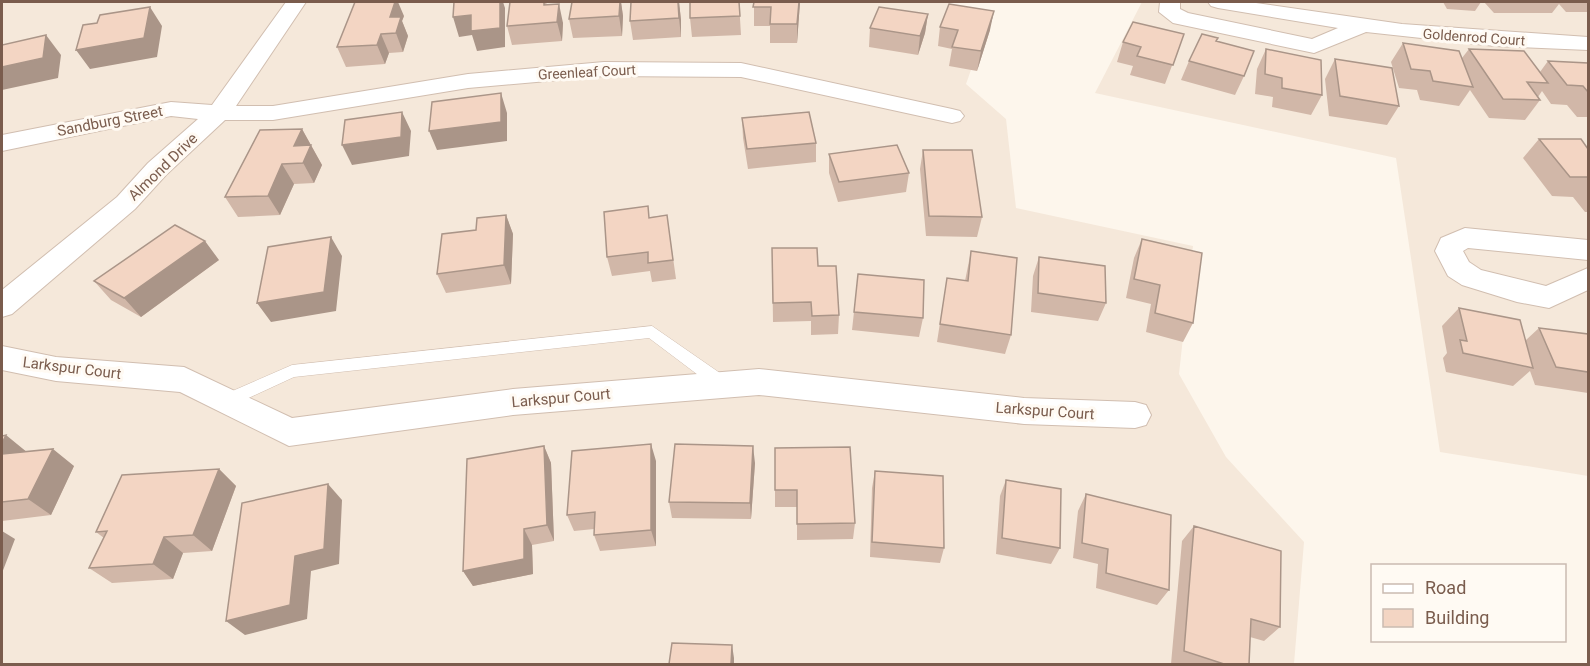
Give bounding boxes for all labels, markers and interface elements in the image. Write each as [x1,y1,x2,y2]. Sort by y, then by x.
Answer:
street label: Goldenrod Court [1422,25,1526,49]
street label: Greenleaf Court [538,61,637,83]
street label: Sandburg Street [56,102,164,140]
street label: Almond Drive [125,129,201,204]
street label: Larkspur Court [22,353,122,383]
street label: Larkspur Court [511,385,611,411]
street label: Larkspur Court [995,399,1095,423]
legend [1371,564,1566,642]
text: Road [1425,577,1466,598]
text: Building [1425,607,1489,628]

